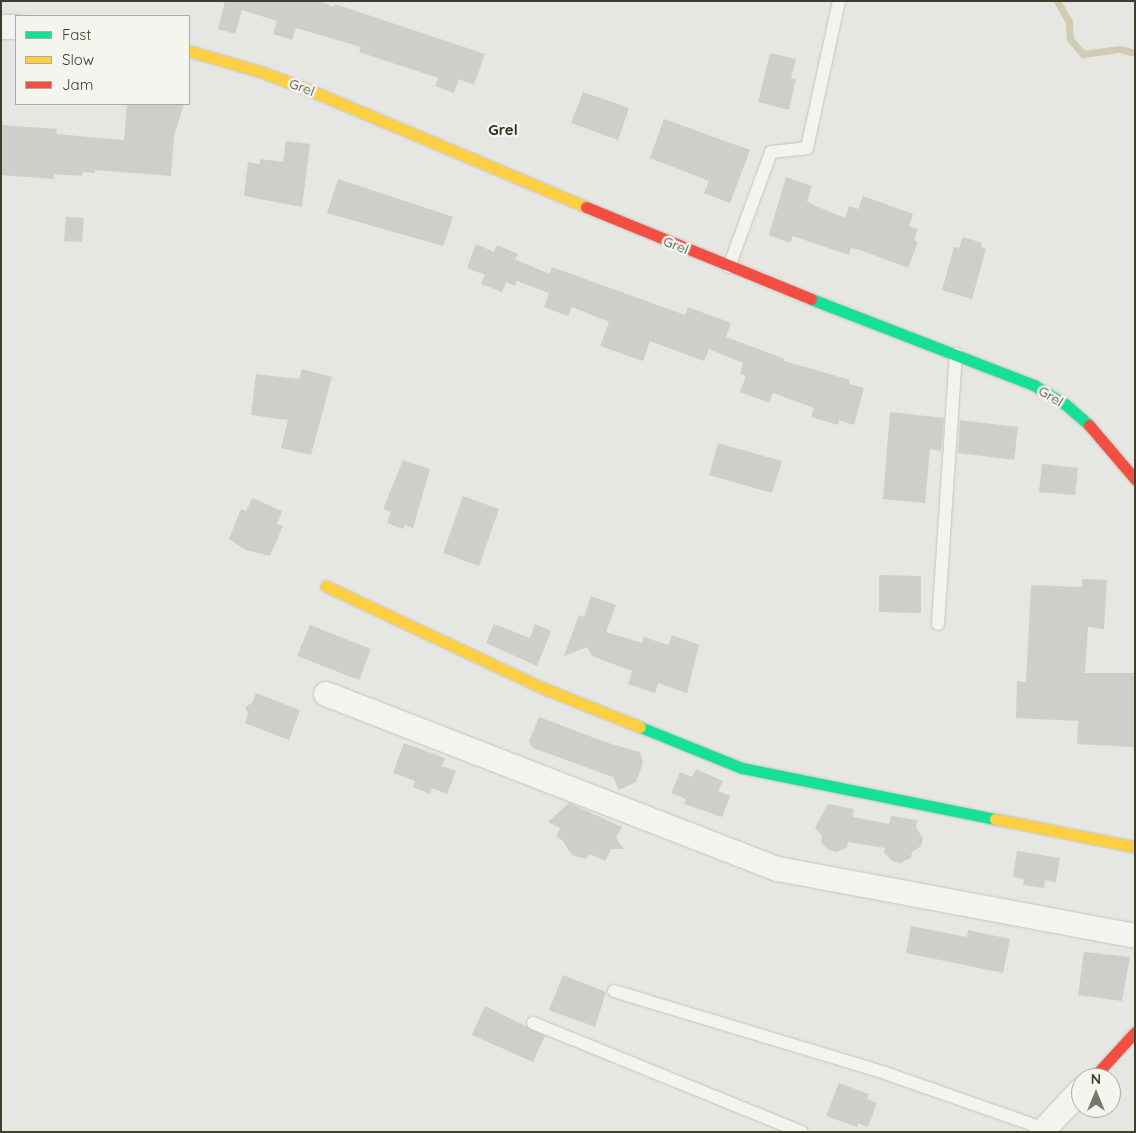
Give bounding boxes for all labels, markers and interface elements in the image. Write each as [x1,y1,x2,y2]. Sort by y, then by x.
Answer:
legend [15,15,190,105]
text: Fast [62,25,91,44]
text: Slow [62,50,94,69]
text: Jam [62,75,93,94]
street label: Grel [287,75,317,99]
district label: Grel [488,121,518,139]
street label: Grel [661,232,691,258]
street label: Grel [1036,382,1066,410]
north arrow [1071,1068,1121,1118]
text: N [1091,1070,1101,1088]

